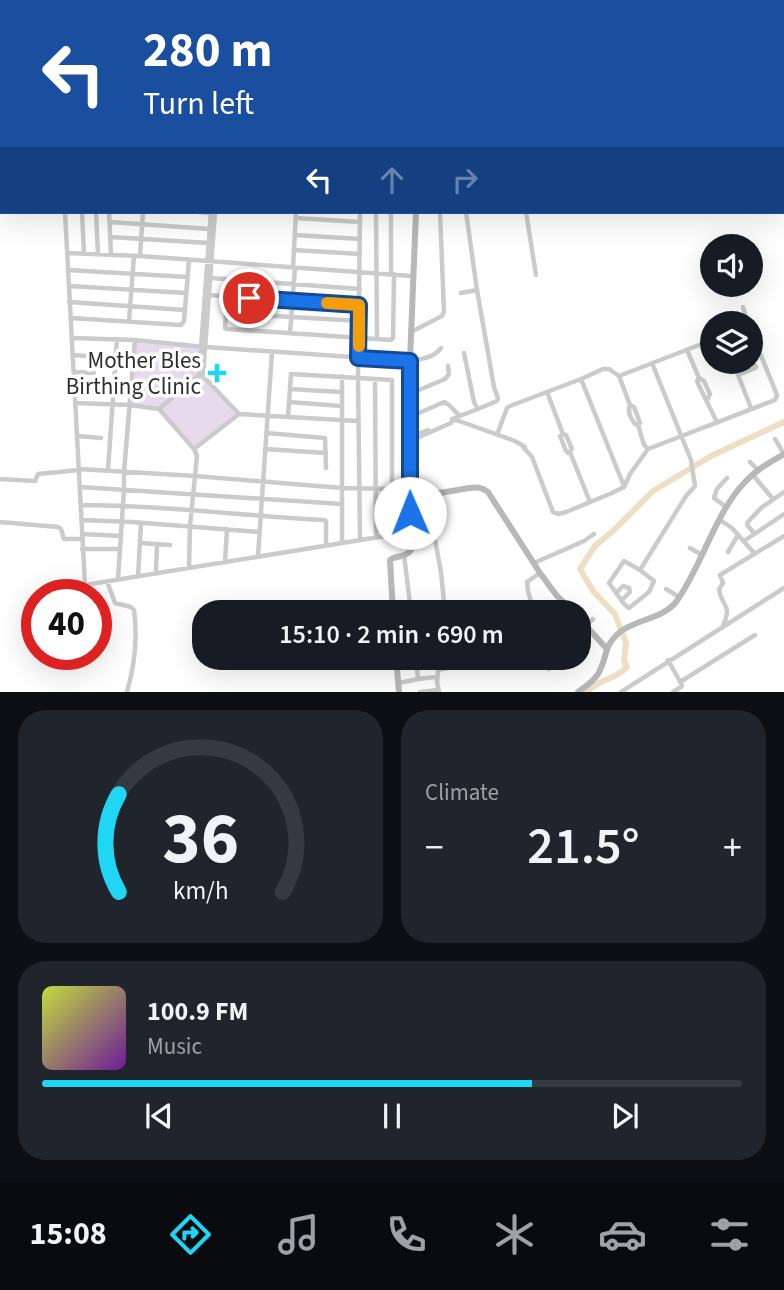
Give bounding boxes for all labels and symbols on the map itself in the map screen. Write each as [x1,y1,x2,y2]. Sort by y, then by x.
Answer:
pin [219,268,279,328]
place label: Mother Bles Birthing Clinic [66,344,201,403]
marker: Mother Bles Birthing Clinic [207,363,227,383]
position arrow [373,476,447,550]
speed limit sign: 40 [21,579,112,670]

